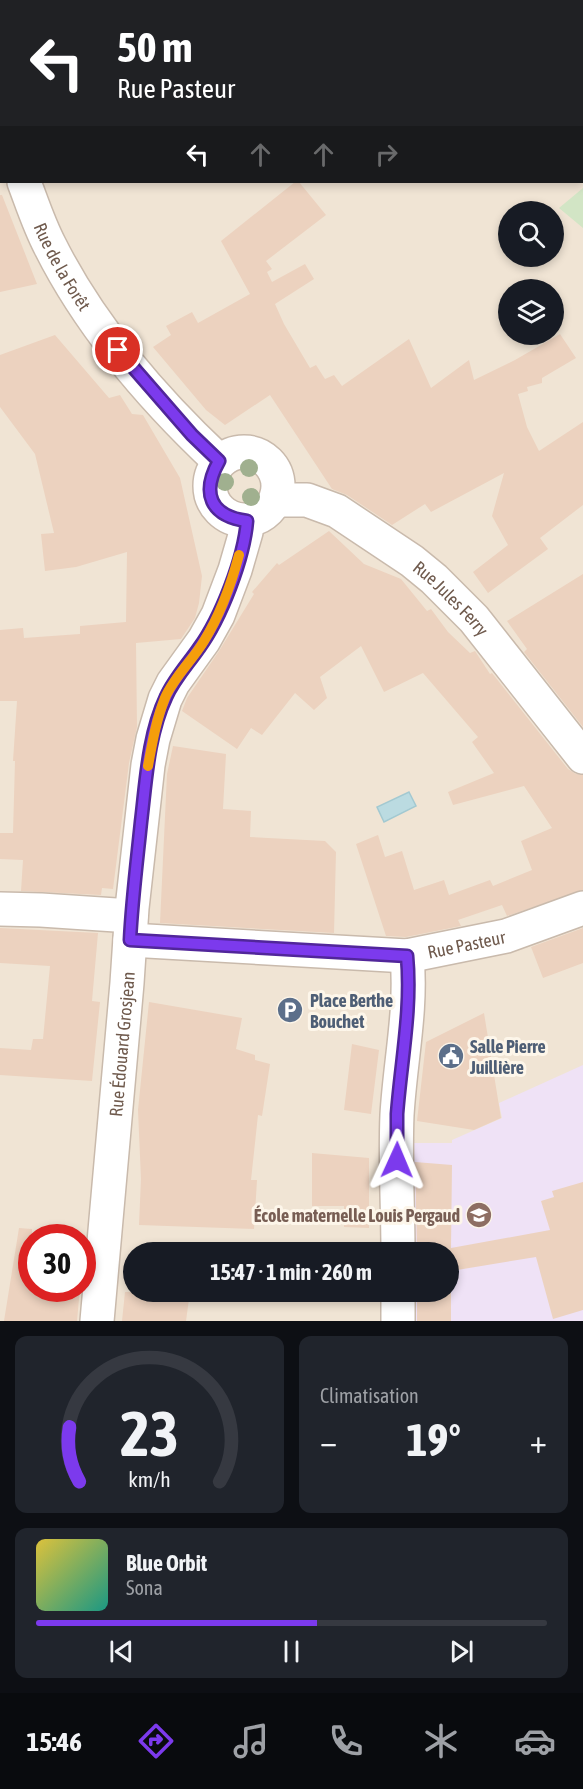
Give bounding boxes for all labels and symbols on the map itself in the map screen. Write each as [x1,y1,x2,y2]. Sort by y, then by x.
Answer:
street label: Rue de la Forêt [30,219,95,314]
pin [92,324,143,375]
street label: Rue Jules Ferry [409,556,493,639]
street label: Rue Pasteur [426,926,508,962]
street label: Rue Édouard Grosjean [105,971,138,1118]
place label: Place Berthe Bouchet [310,990,393,1032]
parking icon: Place Berthe Bouchet [275,995,305,1025]
place label: Salle Pierre Juillière [469,1036,546,1078]
public building icon: Salle Pierre Juillière [436,1041,466,1071]
position arrow [365,1128,429,1192]
school or university icon: École maternelle Louis Pergaud [464,1200,494,1230]
place label: École maternelle Louis Pergaud [254,1205,460,1226]
speed limit sign: 30 [18,1224,96,1302]

